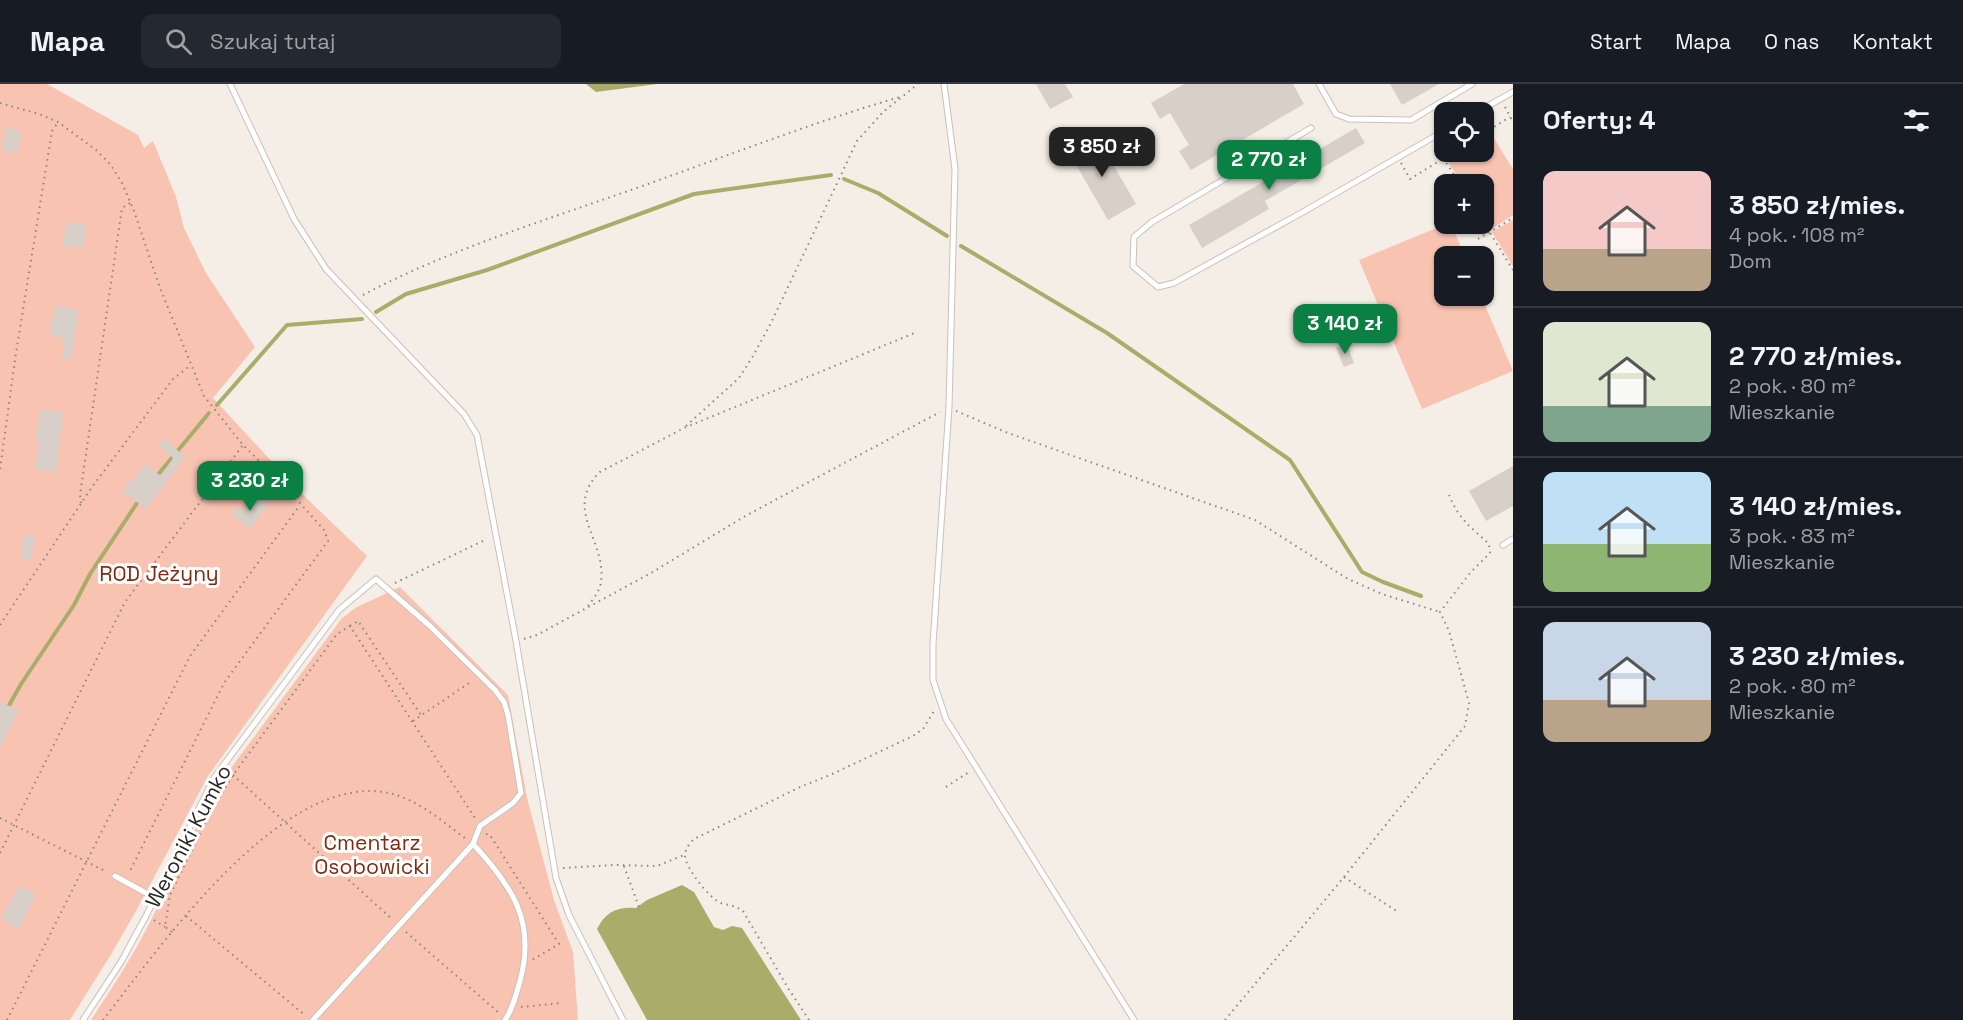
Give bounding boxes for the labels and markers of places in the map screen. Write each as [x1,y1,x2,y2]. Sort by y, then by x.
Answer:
pin: 3 850 zł [1040,127,1164,178]
pin: 2 770 zł [1207,140,1331,191]
pin: 3 140 zł [1283,304,1407,355]
pin: 3 230 zł [188,461,312,512]

